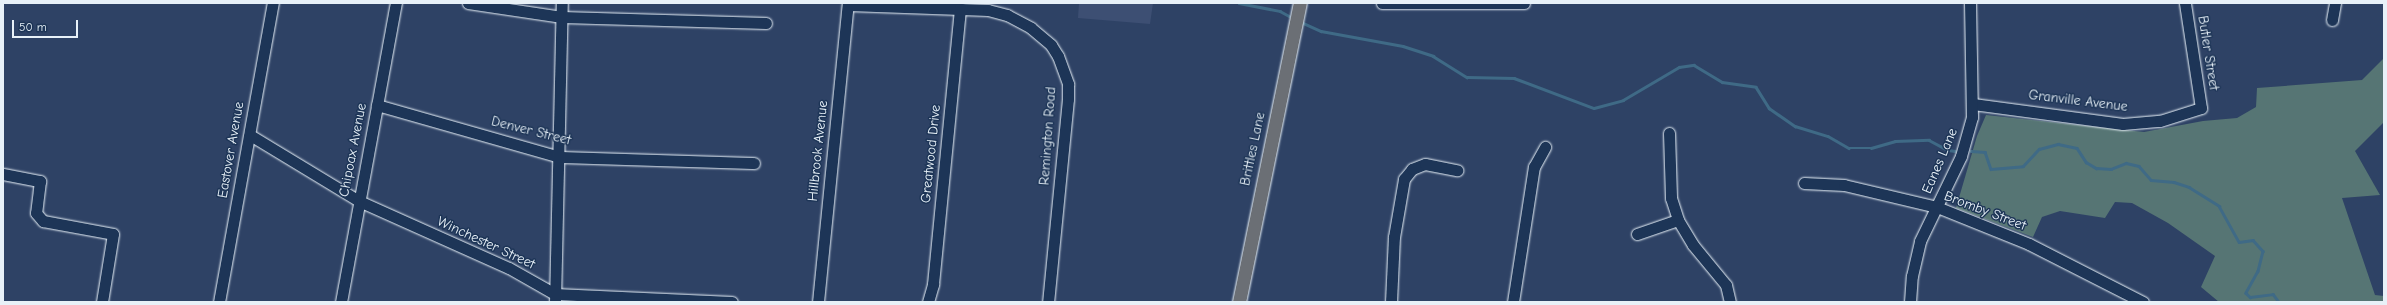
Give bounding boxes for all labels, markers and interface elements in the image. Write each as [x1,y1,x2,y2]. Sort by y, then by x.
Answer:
scale bar [14,12,80,38]
street label: Butler Street [2194,15,2222,91]
text: 50 m [19,20,47,34]
street label: Remington Road [1036,86,1060,186]
street label: Granville Avenue [2027,87,2129,115]
street label: Eastover Avenue [214,100,248,200]
street label: Hillbrook Avenue [804,100,832,202]
street label: Chipoax Avenue [336,102,370,198]
street label: Greatwood Drive [917,104,945,204]
street label: Brittles Lane [1237,111,1269,187]
street label: Denver Street [489,113,573,149]
street label: Eanes Lane [1919,126,1961,196]
street label: Bromby Street [1942,188,2028,234]
street label: Winchester Street [434,213,538,273]

